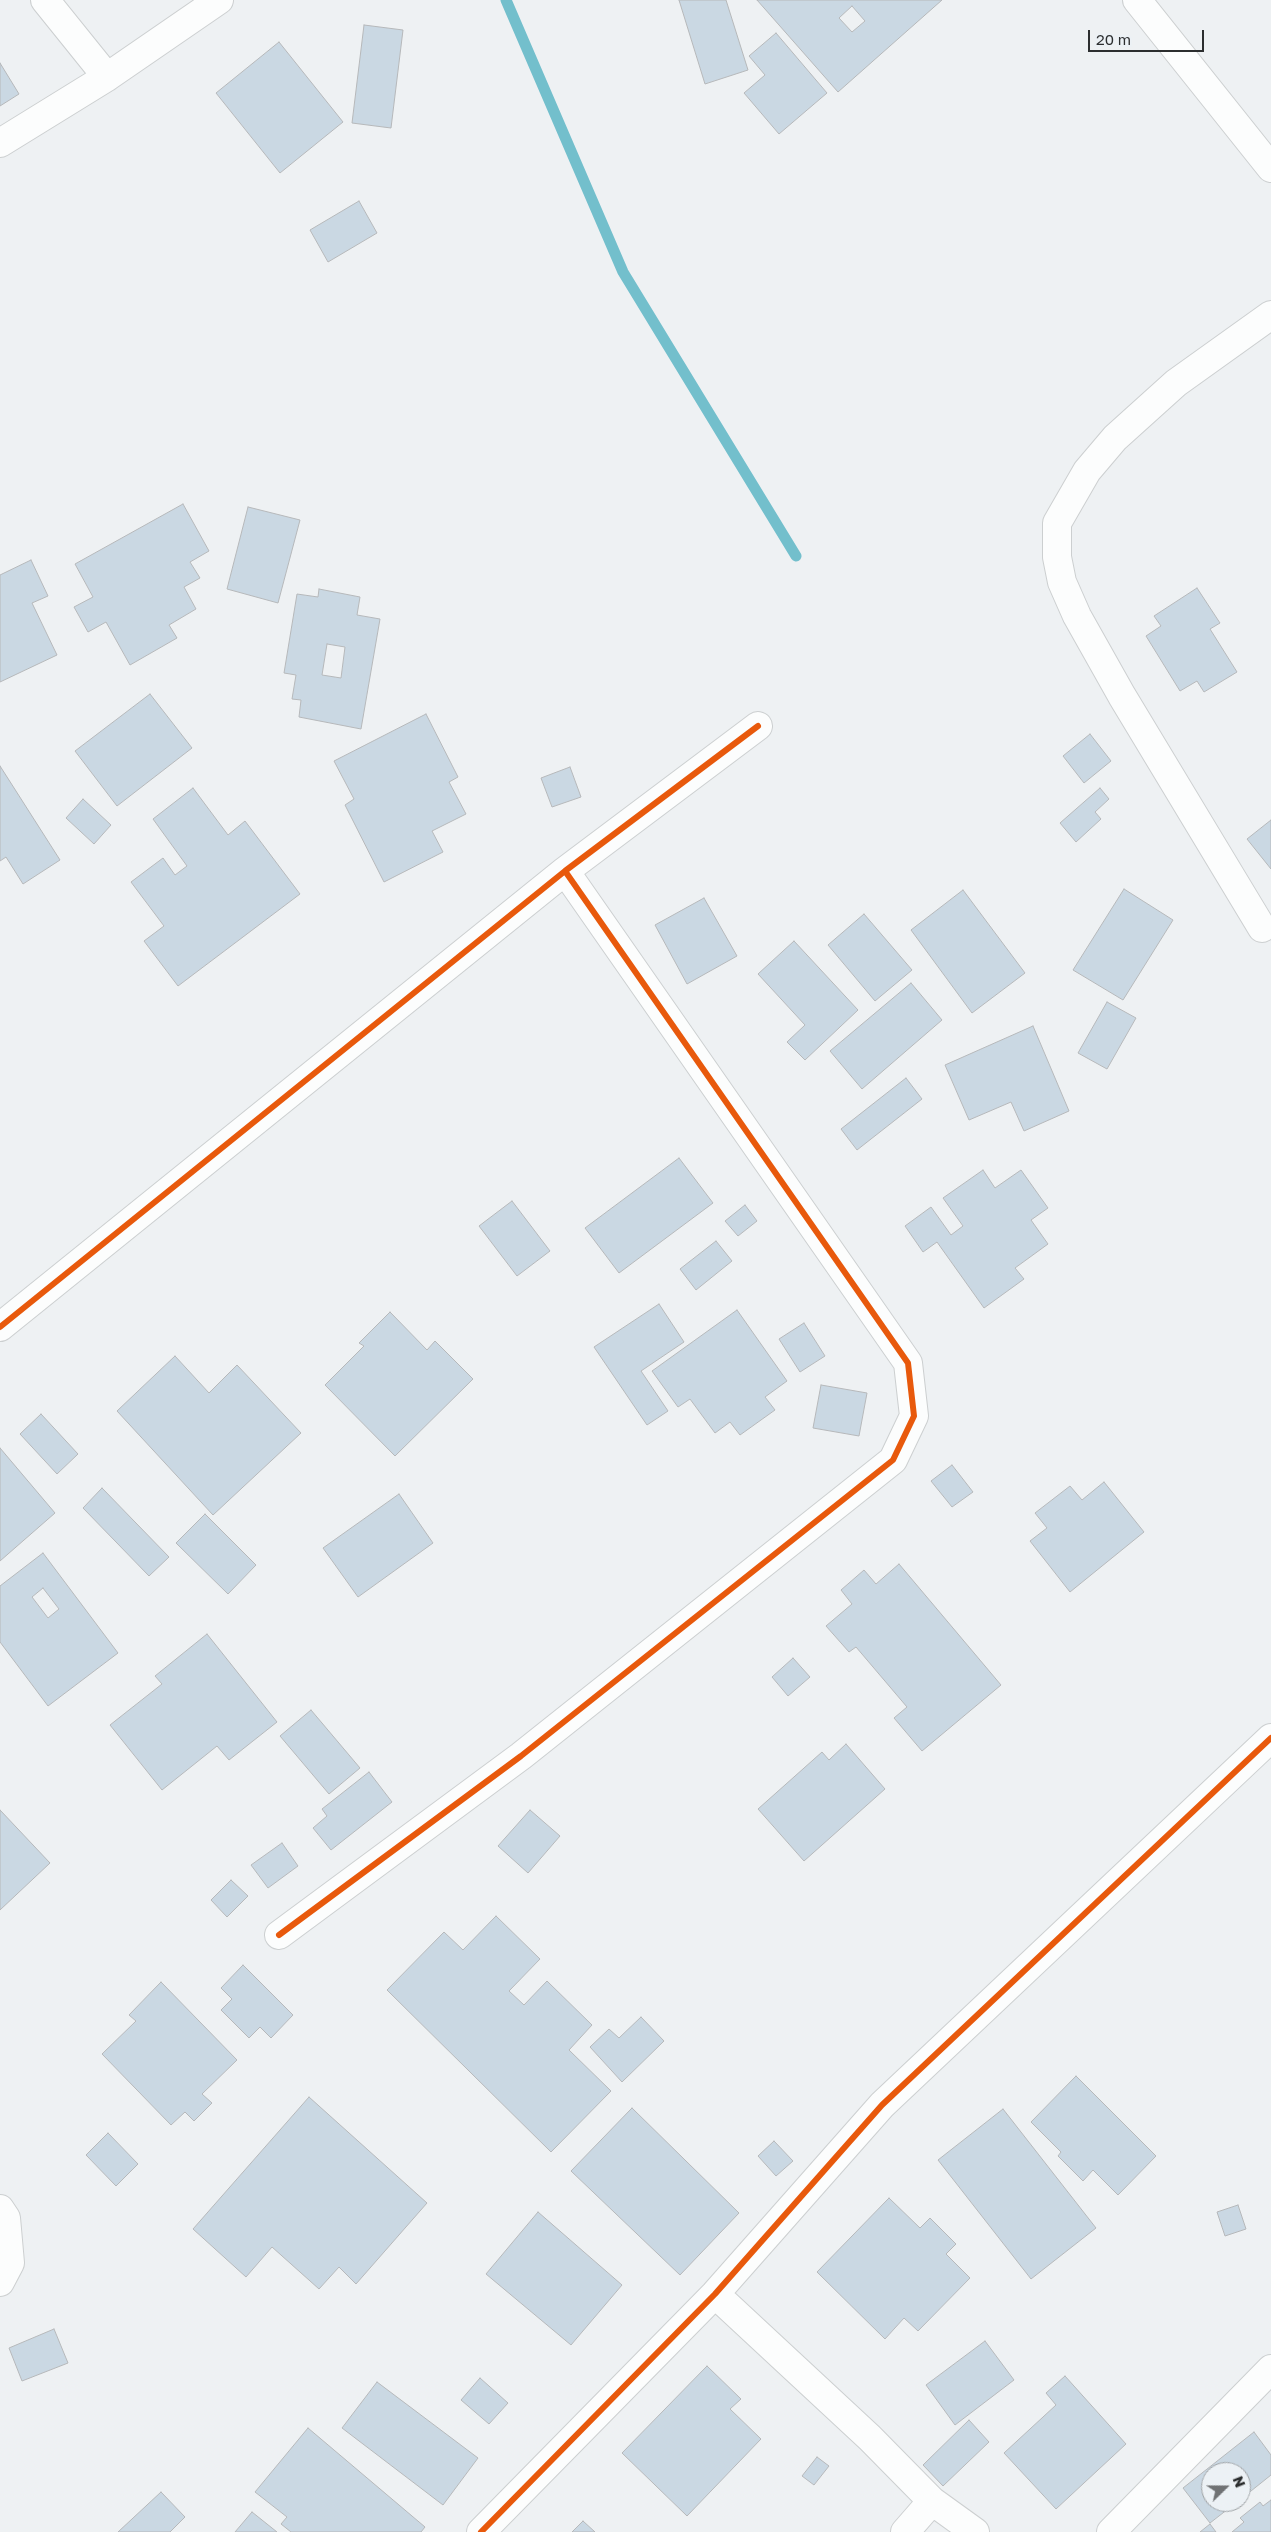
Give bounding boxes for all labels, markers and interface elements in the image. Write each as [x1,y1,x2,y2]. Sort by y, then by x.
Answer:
scale bar [1091,20,1207,52]
text: 20 m [1096,30,1131,48]
north arrow [1201,2462,1251,2512]
text: N [1230,2473,1249,2490]

